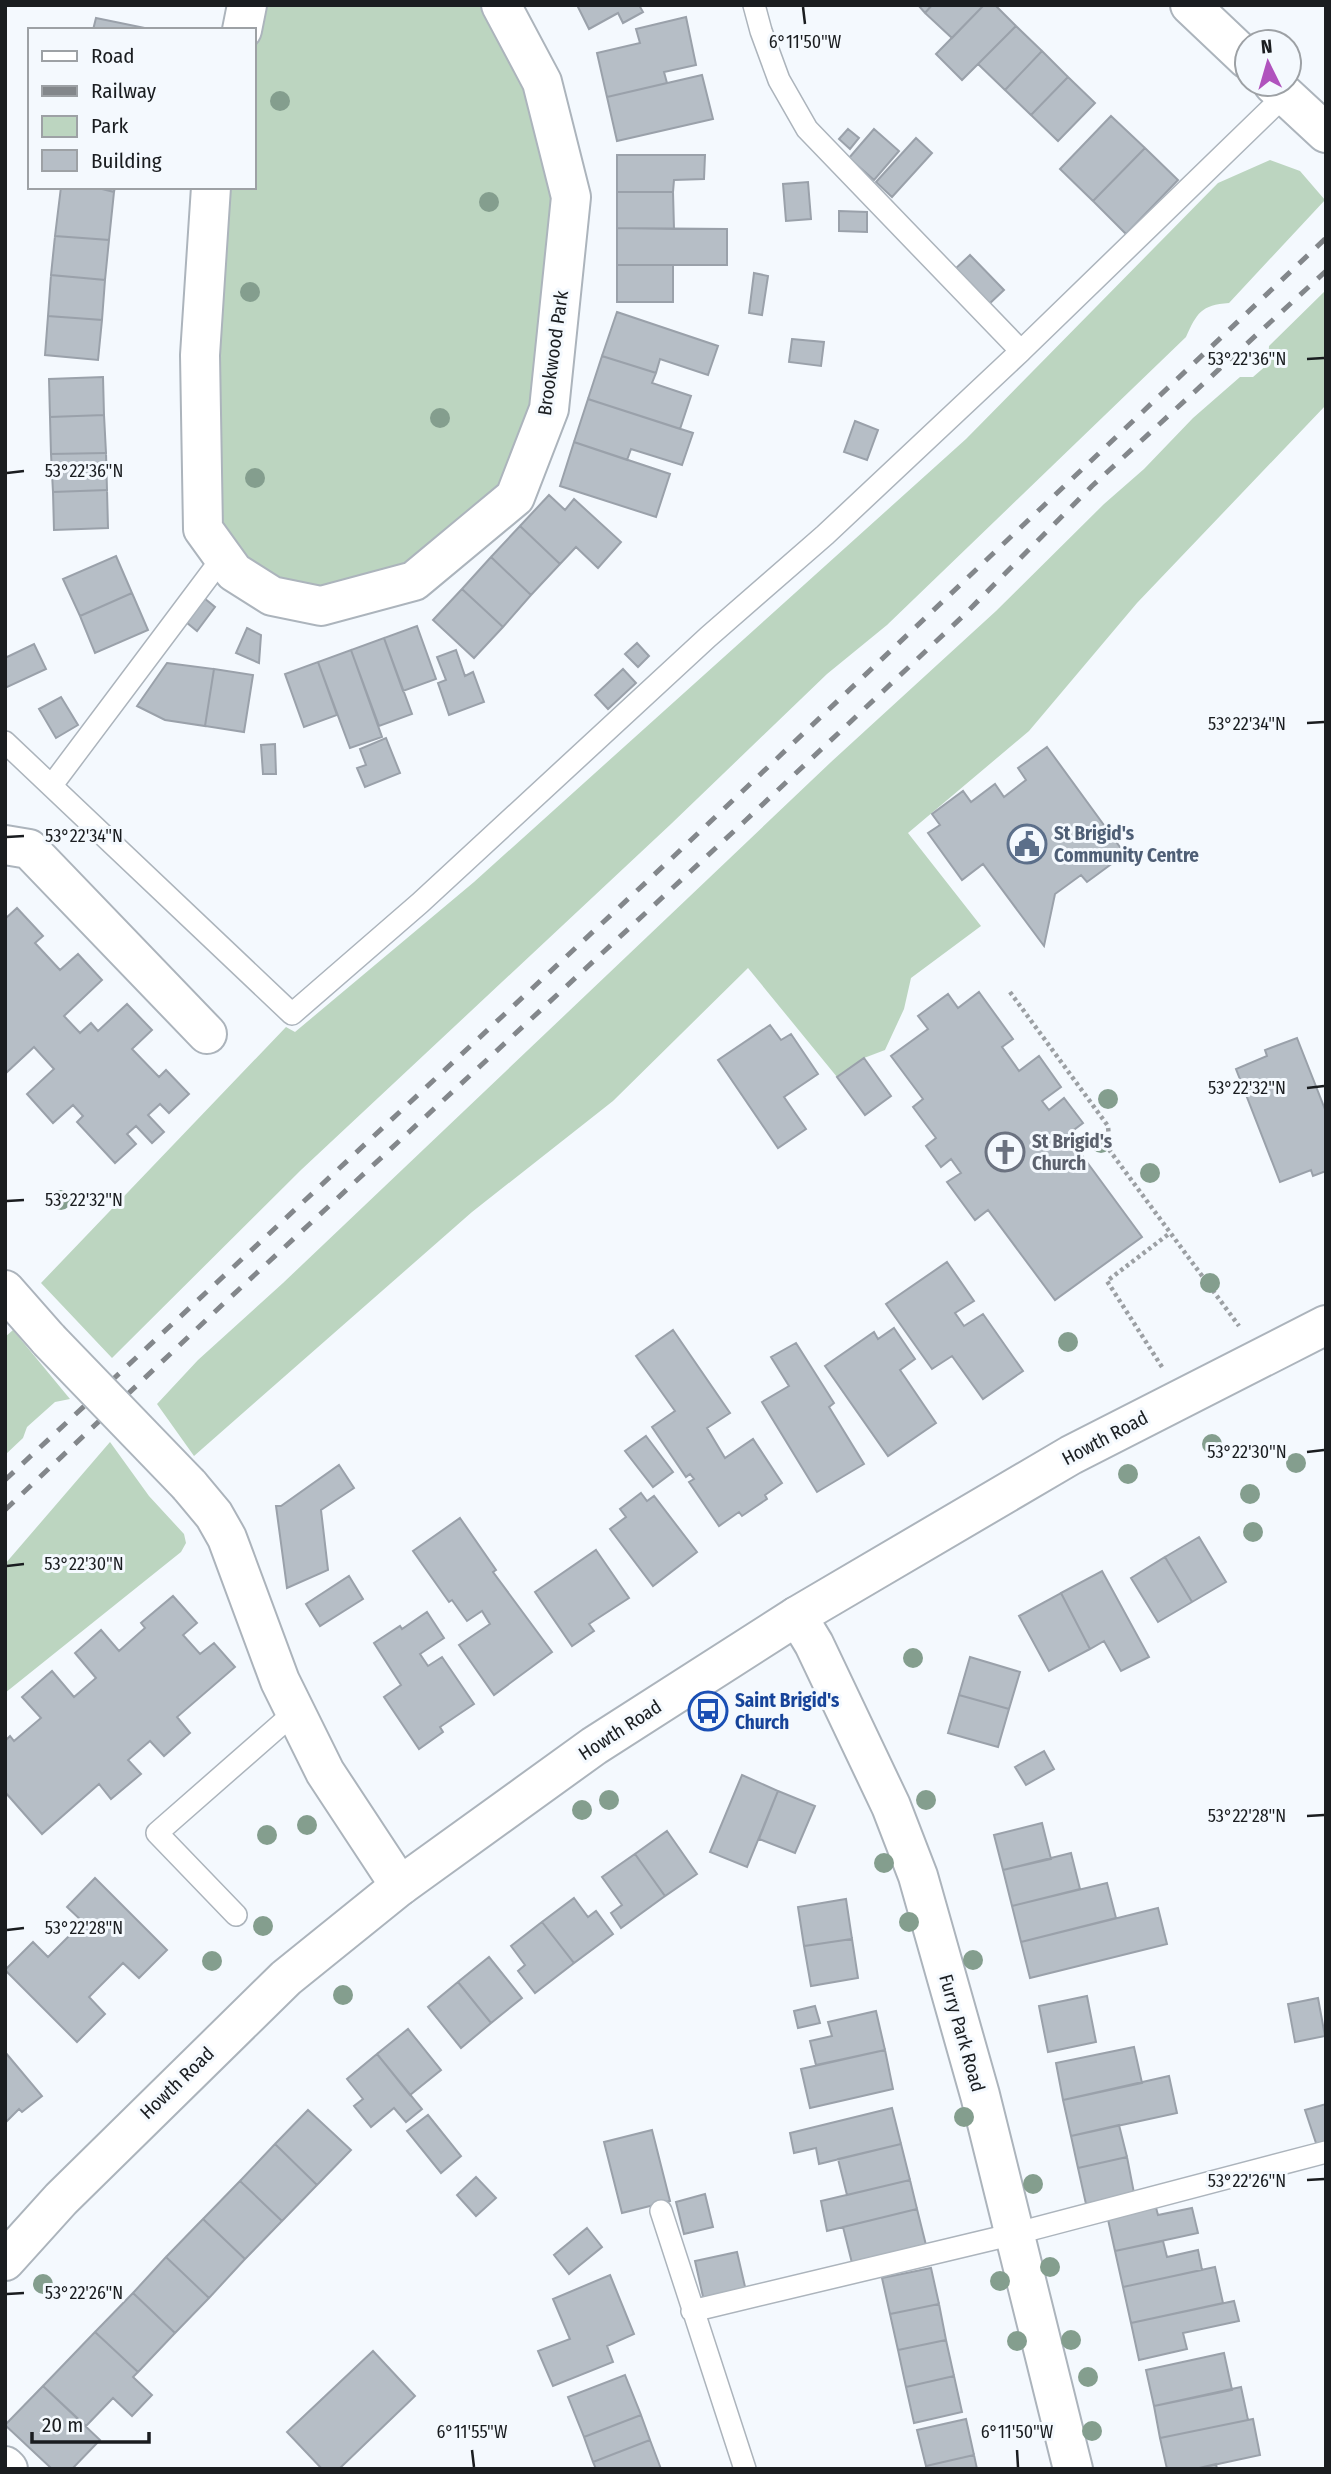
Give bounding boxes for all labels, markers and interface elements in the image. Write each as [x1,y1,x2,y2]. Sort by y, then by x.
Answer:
legend [28,28,256,189]
north arrow [1233,28,1303,98]
text: 6°11'50"W [769,31,842,53]
text: N [1260,35,1273,59]
text: Road [91,43,135,69]
text: Railway [91,78,157,104]
text: Park [91,113,129,139]
text: Building [91,148,162,174]
street label: Brookwood Park [533,289,573,417]
text: 53°22'36"N [1208,348,1286,370]
text: 53°22'36"N [45,460,123,482]
text: 53°22'34"N [1208,713,1286,735]
place label: St Brigid's Community Centre [1054,822,1199,867]
public building icon: St Brigid's Community Centre [1006,823,1048,865]
text: 53°22'34"N [45,825,123,847]
text: 53°22'32"N [1208,1077,1286,1099]
place label: St Brigid's Church [1032,1130,1113,1175]
church icon: St Brigid's Church [984,1131,1026,1173]
text: 53°22'32"N [45,1189,123,1211]
street label: Howth Road [1058,1406,1152,1470]
text: 53°22'30"N [1207,1441,1287,1463]
text: 53°22'30"N [44,1553,124,1575]
place label: Saint Brigid's Church [735,1689,840,1734]
bus stop icon: Saint Brigid's Church [687,1690,729,1732]
street label: Howth Road [574,1695,666,1765]
text: 53°22'28"N [1208,1805,1286,1827]
text: 53°22'28"N [45,1917,123,1939]
street label: Furry Park Road [934,1972,990,2094]
street label: Howth Road [135,2042,219,2124]
text: 53°22'26"N [1208,2170,1286,2192]
text: 53°22'26"N [45,2282,123,2304]
scale bar [32,2400,149,2444]
text: 20 m [42,2412,83,2438]
text: 6°11'55"W [437,2421,508,2443]
text: 6°11'50"W [981,2421,1054,2443]

